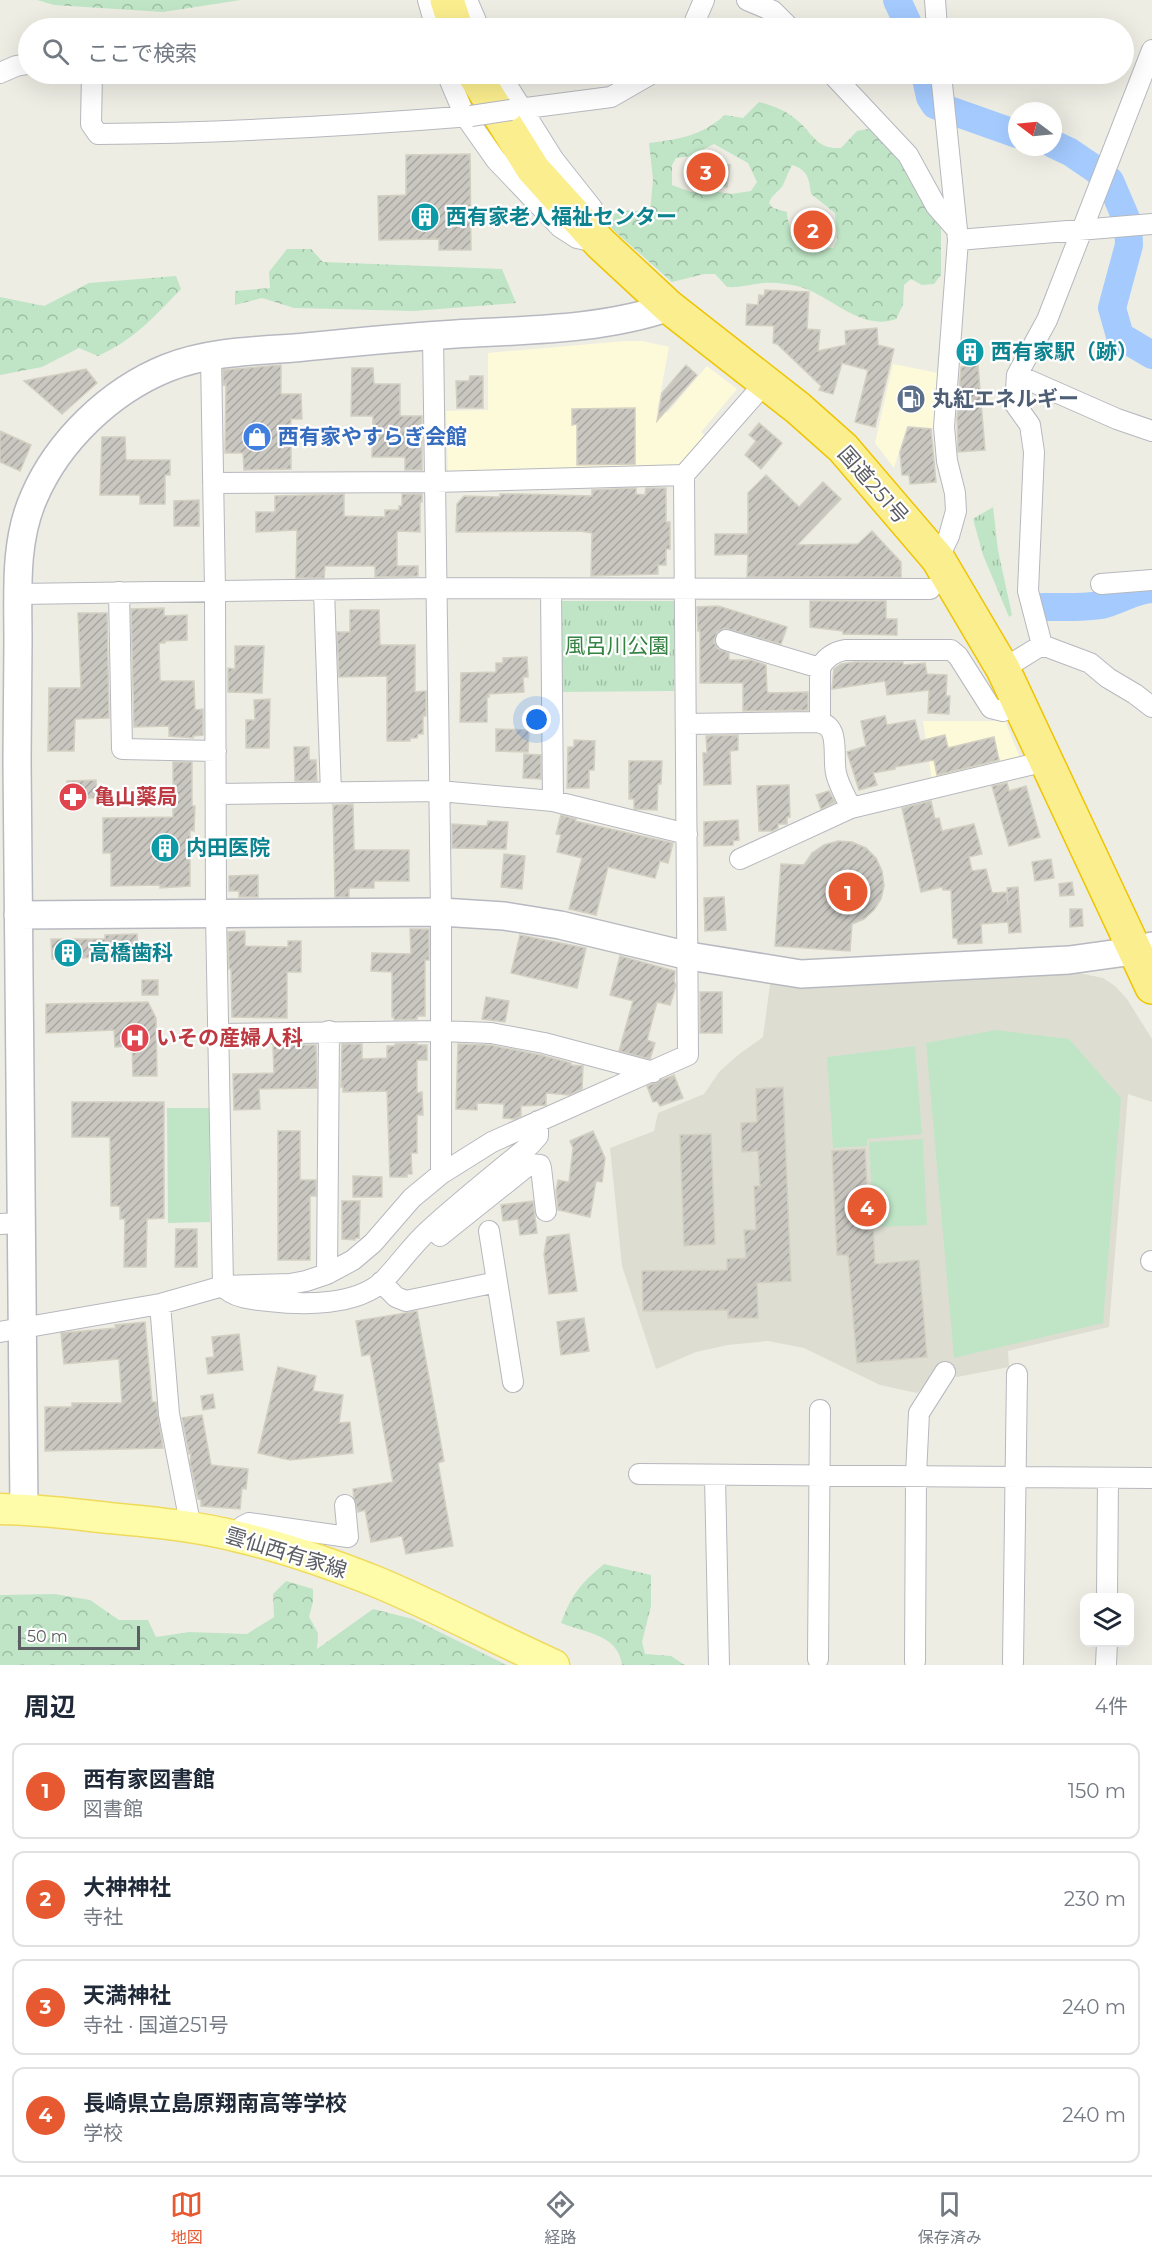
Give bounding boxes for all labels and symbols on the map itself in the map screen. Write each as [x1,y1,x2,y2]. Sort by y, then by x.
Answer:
north arrow [1008,102,1062,156]
pin: 3 [686,150,726,195]
building icon: 西有家老人福祉センター [409,201,441,233]
place label: 西有家老人福祉センター [446,204,677,229]
pin: 2 [794,208,832,252]
building icon: 西有家駅（跡） [954,336,986,368]
place label: 西有家駅（跡） [991,339,1138,364]
fuel station icon: 丸紅エネルギー [895,383,927,415]
place label: 丸紅エネルギー [932,386,1079,411]
shop icon: 西有家やすらぎ会館 [241,421,273,453]
place label: 西有家やすらぎ会館 [278,424,467,449]
street label: 国道251号 [833,441,914,528]
park label: 風呂川公園 [565,633,670,658]
your location [522,705,551,734]
pharmacy icon: 亀山薬局 [57,781,89,813]
place label: 亀山薬局 [94,784,178,809]
building icon: 内田医院 [149,832,181,864]
place label: 内田医院 [186,835,270,860]
pin: 1 [828,870,868,914]
building icon: 高橋歯科 [52,937,84,969]
place label: 高橋歯科 [89,940,173,965]
hospital icon: いその産婦人科 [119,1022,151,1054]
place label: いその産婦人科 [156,1025,303,1050]
pin: 4 [848,1184,886,1230]
street label: 雲仙西有家線 [222,1522,350,1583]
scale bar [18,1623,140,1650]

